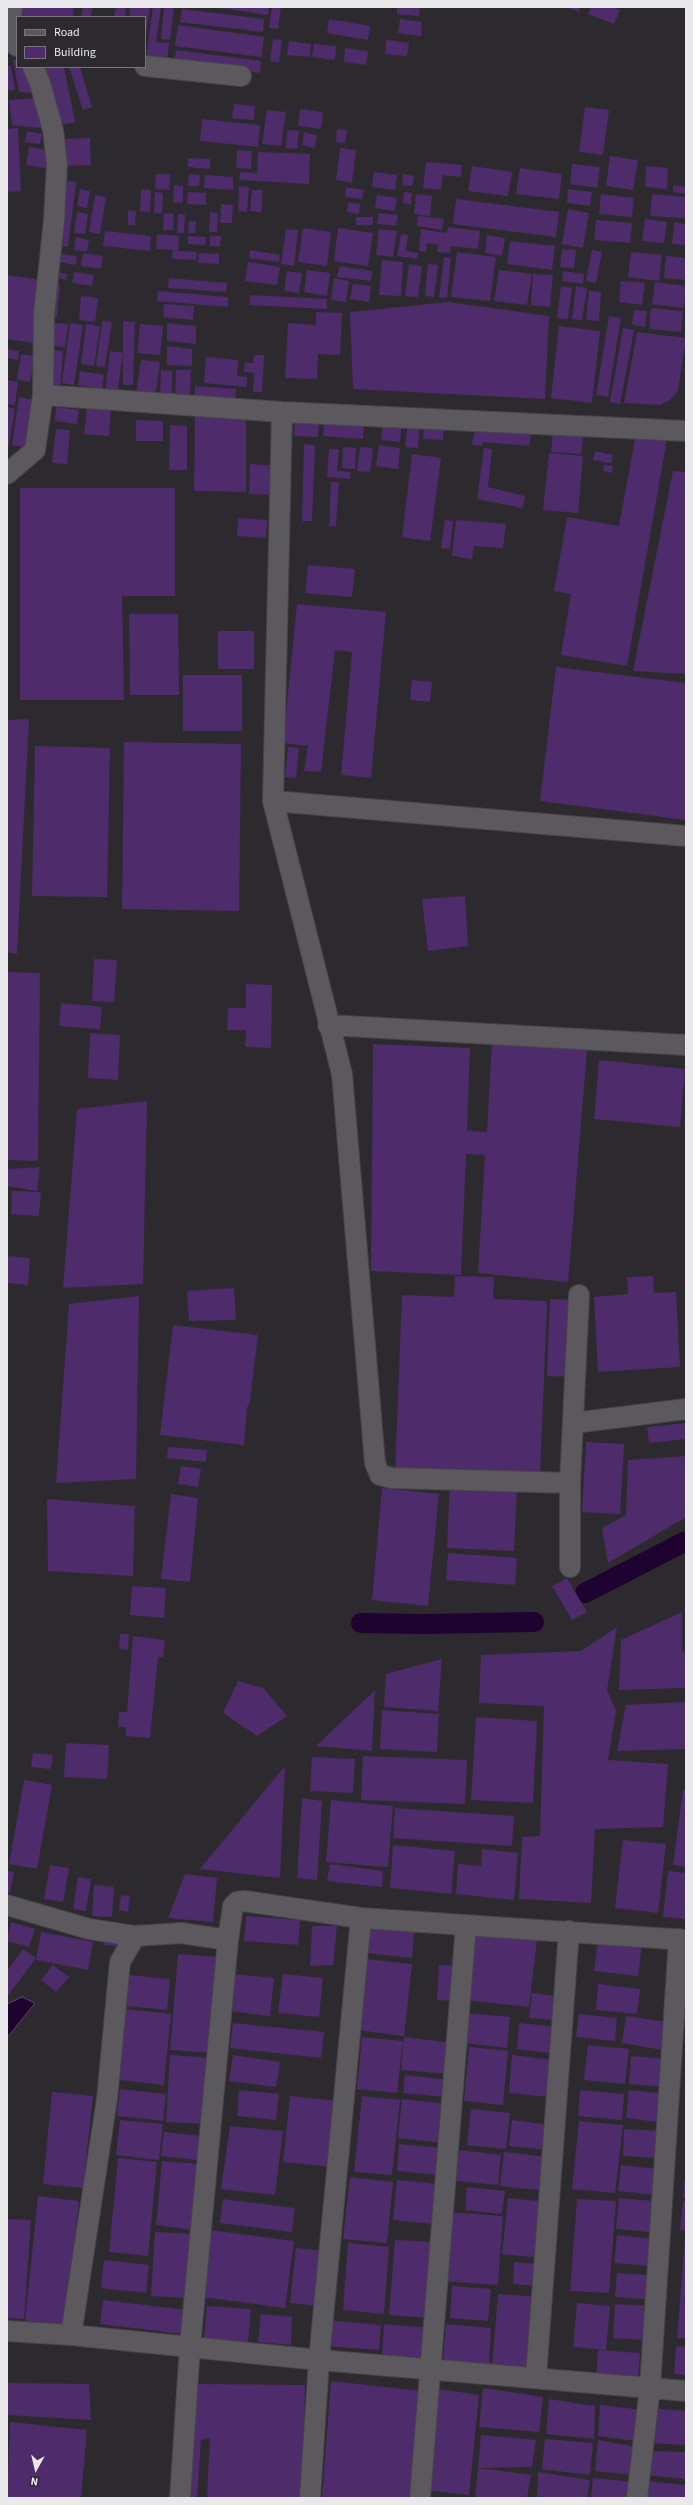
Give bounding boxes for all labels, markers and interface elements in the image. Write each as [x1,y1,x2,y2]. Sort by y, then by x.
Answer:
legend [16,16,146,68]
text: Road [54,24,80,41]
text: Building [54,44,96,61]
north arrow [16,2449,56,2489]
text: N [30,2473,39,2489]

